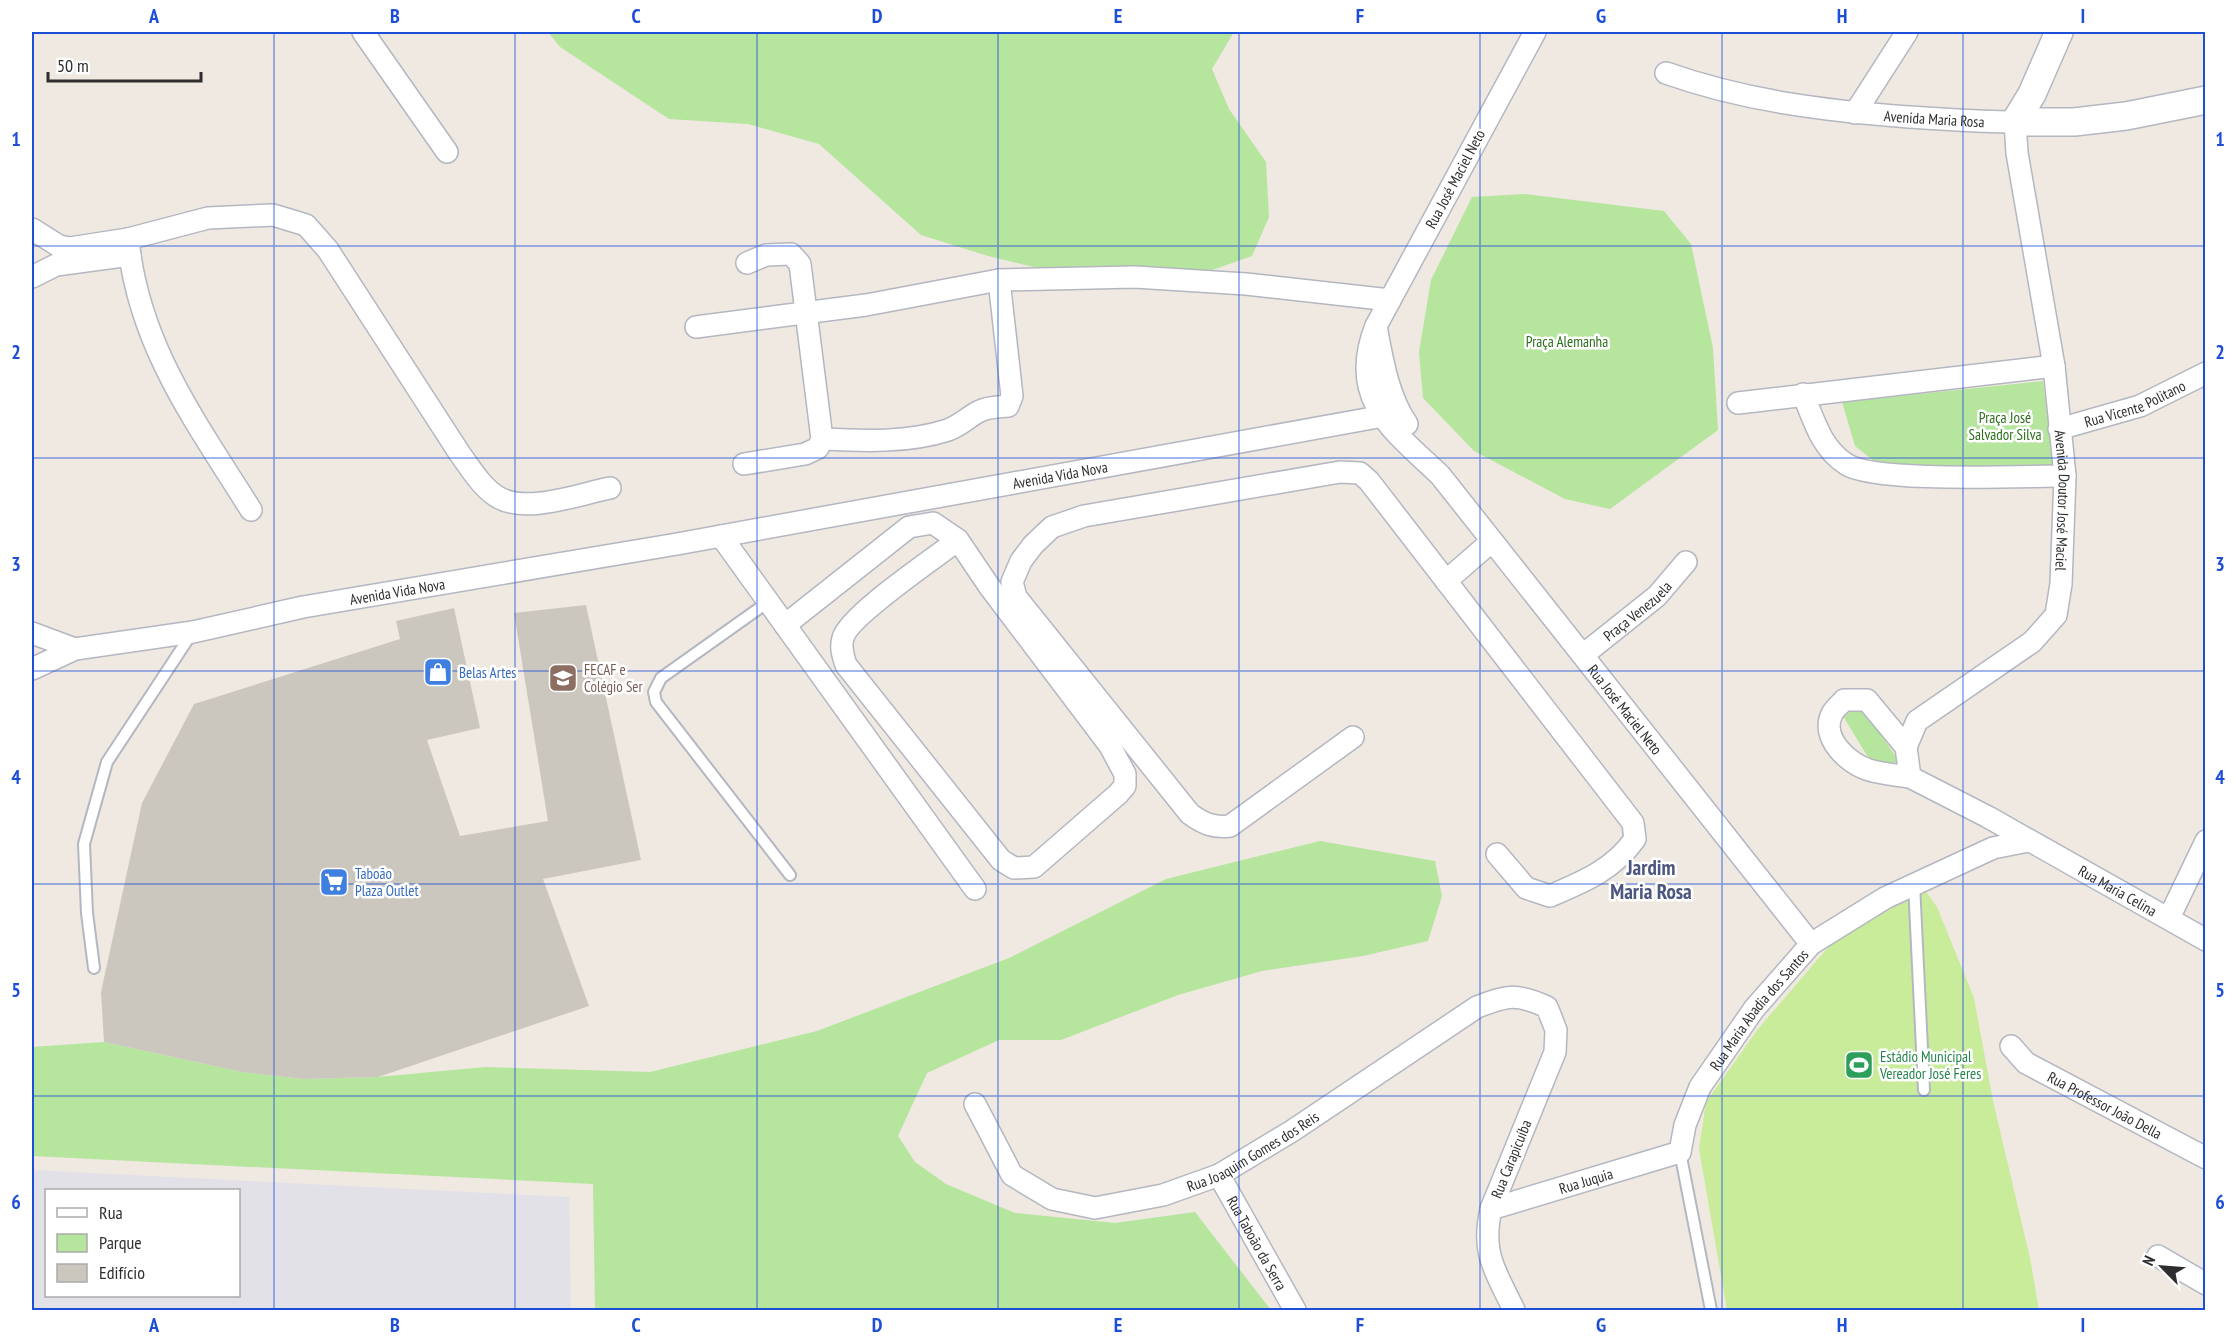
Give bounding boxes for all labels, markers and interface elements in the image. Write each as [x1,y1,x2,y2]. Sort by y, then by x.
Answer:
text: A [148,3,160,29]
text: B [390,3,400,29]
text: C [631,3,641,29]
text: D [872,3,883,29]
text: E [1114,3,1122,29]
text: F [1356,3,1364,29]
text: G [1596,3,1606,29]
text: H [1837,3,1847,29]
text: I [2081,3,2085,29]
scale bar [48,45,201,83]
text: 50 m [57,54,89,77]
street label: Avenida Maria Rosa [1883,106,1985,131]
text: 1 [11,126,21,152]
street label: Rua José Maciel Neto [1421,126,1489,232]
text: 1 [2215,126,2225,152]
park label: Praça Alemanha [1526,332,1608,351]
text: 2 [11,339,21,365]
text: 2 [2215,339,2225,365]
street label: Rua Vicente Politano [2082,375,2188,431]
park label: Praça José Salvador Silva [1969,408,2042,444]
street label: Avenida Doutor José Maciel [2051,429,2075,572]
street label: Avenida Vida Nova [1011,457,1109,493]
text: 3 [11,551,21,577]
text: 3 [2215,551,2225,577]
street label: Avenida Vida Nova [348,574,446,608]
street label: Praça Venezuela [1599,577,1675,645]
shop icon: Belas Artes [422,656,454,688]
place label: FECAF e Colégio Ser [584,660,644,696]
street label: Rua José Maciel Neto [1584,661,1667,758]
school or university icon: FECAF e Colégio Ser [547,662,579,694]
place label: Belas Artes [459,663,516,682]
text: 4 [11,764,21,790]
text: 4 [2215,764,2225,790]
district label: Jardim Maria Rosa [1610,854,1692,905]
street label: Rua Maria Celina [2075,861,2160,920]
place label: Taboão Plaza Outlet [355,864,419,900]
supermarket icon: Taboão Plaza Outlet [318,866,350,898]
street label: Rua Maria Abadia dos Santos [1705,945,1812,1074]
text: 5 [11,977,21,1003]
text: 5 [2215,977,2225,1003]
place label: Estádio Municipal Vereador José Feres [1879,1047,1981,1083]
sports icon: Estádio Municipal Vereador José Feres [1843,1049,1875,1081]
street label: Rua Professor João Della [2045,1067,2165,1143]
street label: Rua Joaquim Gomes dos Reis [1184,1107,1322,1195]
street label: Rua Carapicuíba [1487,1117,1535,1201]
street label: Rua Juquia [1557,1163,1615,1197]
text: 6 [11,1189,21,1215]
legend [45,1189,240,1297]
text: 6 [2215,1189,2225,1215]
street label: Rua Taboão da Serra [1223,1192,1291,1293]
text: Rua [99,1201,123,1224]
text: Parque [99,1231,142,1254]
north arrow [2132,1237,2192,1297]
text: N [2138,1253,2159,1269]
text: Edifício [99,1261,145,1284]
text: A [148,1312,160,1338]
text: B [390,1312,400,1338]
text: C [631,1312,641,1338]
text: D [872,1312,883,1338]
text: E [1114,1312,1122,1338]
text: F [1356,1312,1364,1338]
text: G [1596,1312,1606,1338]
text: H [1837,1312,1847,1338]
text: I [2081,1312,2085,1338]

